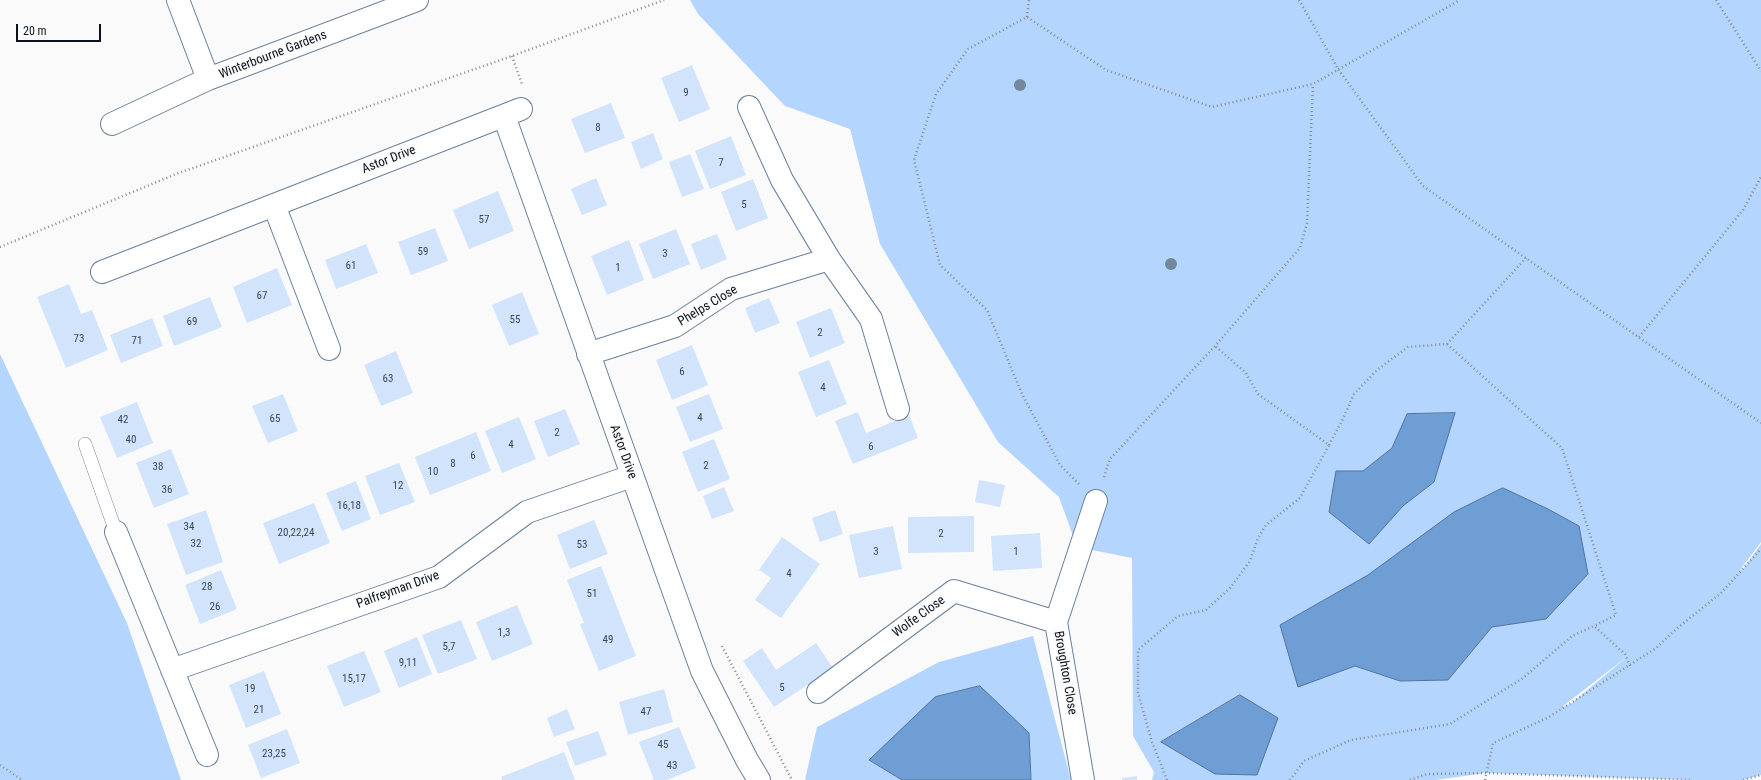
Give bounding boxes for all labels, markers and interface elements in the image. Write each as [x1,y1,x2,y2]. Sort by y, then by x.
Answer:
scale bar [18,16,103,42]
text: 20 m [23,24,47,38]
street label: Winterbourne Gardens [217,27,329,83]
house number: 9 [683,86,689,100]
house number: 8 [595,121,601,135]
street label: Astor Drive [360,143,418,177]
house number: 7 [718,156,724,170]
house number: 5 [741,198,747,212]
house number: 57 [479,213,489,227]
house number: 59 [418,245,428,259]
house number: 3 [662,247,668,261]
house number: 61 [346,259,356,273]
house number: 1 [615,261,621,275]
street label: Phelps Close [675,282,741,330]
house number: 67 [257,289,267,303]
house number: 55 [510,313,520,327]
house number: 69 [187,315,197,329]
house number: 2 [817,326,823,340]
house number: 73 [74,332,84,346]
house number: 71 [132,334,142,348]
house number: 6 [679,365,685,379]
house number: 63 [383,372,393,386]
house number: 4 [820,381,826,395]
house number: 4 [697,411,703,425]
house number: 65 [270,412,280,426]
house number: 42 [118,413,128,427]
street label: Astor Drive [606,423,640,481]
house number: 2 [554,426,560,440]
house number: 40 [126,433,136,447]
house number: 4 [508,438,514,452]
house number: 6 [868,440,874,454]
house number: 6 [470,449,476,463]
house number: 8 [450,457,456,471]
house number: 2 [703,459,709,473]
house number: 38 [153,460,163,474]
house number: 10 [428,465,438,479]
house number: 12 [393,479,403,493]
house number: 36 [162,483,172,497]
house number: 16,18 [337,499,361,513]
house number: 34 [184,520,194,534]
house number: 20,22,24 [278,526,314,540]
house number: 2 [938,527,944,541]
house number: 32 [191,537,201,551]
house number: 53 [577,538,587,552]
house number: 3 [873,545,879,559]
house number: 1 [1013,545,1019,559]
house number: 4 [786,567,792,581]
street label: Palfreyman Drive [354,568,442,612]
house number: 28 [202,580,212,594]
house number: 51 [587,587,597,601]
street label: Wolfe Close [890,593,948,641]
house number: 26 [210,600,220,614]
house number: 1,3 [497,626,511,640]
street label: Broughton Close [1050,630,1080,716]
house number: 49 [603,633,613,647]
house number: 5,7 [442,640,456,654]
house number: 9,11 [399,656,417,670]
house number: 15,17 [342,672,366,686]
house number: 5 [779,681,785,695]
house number: 19 [245,682,255,696]
house number: 21 [254,703,264,717]
house number: 47 [641,705,651,719]
house number: 45 [658,738,668,752]
house number: 23,25 [262,747,286,761]
house number: 43 [667,759,677,773]

